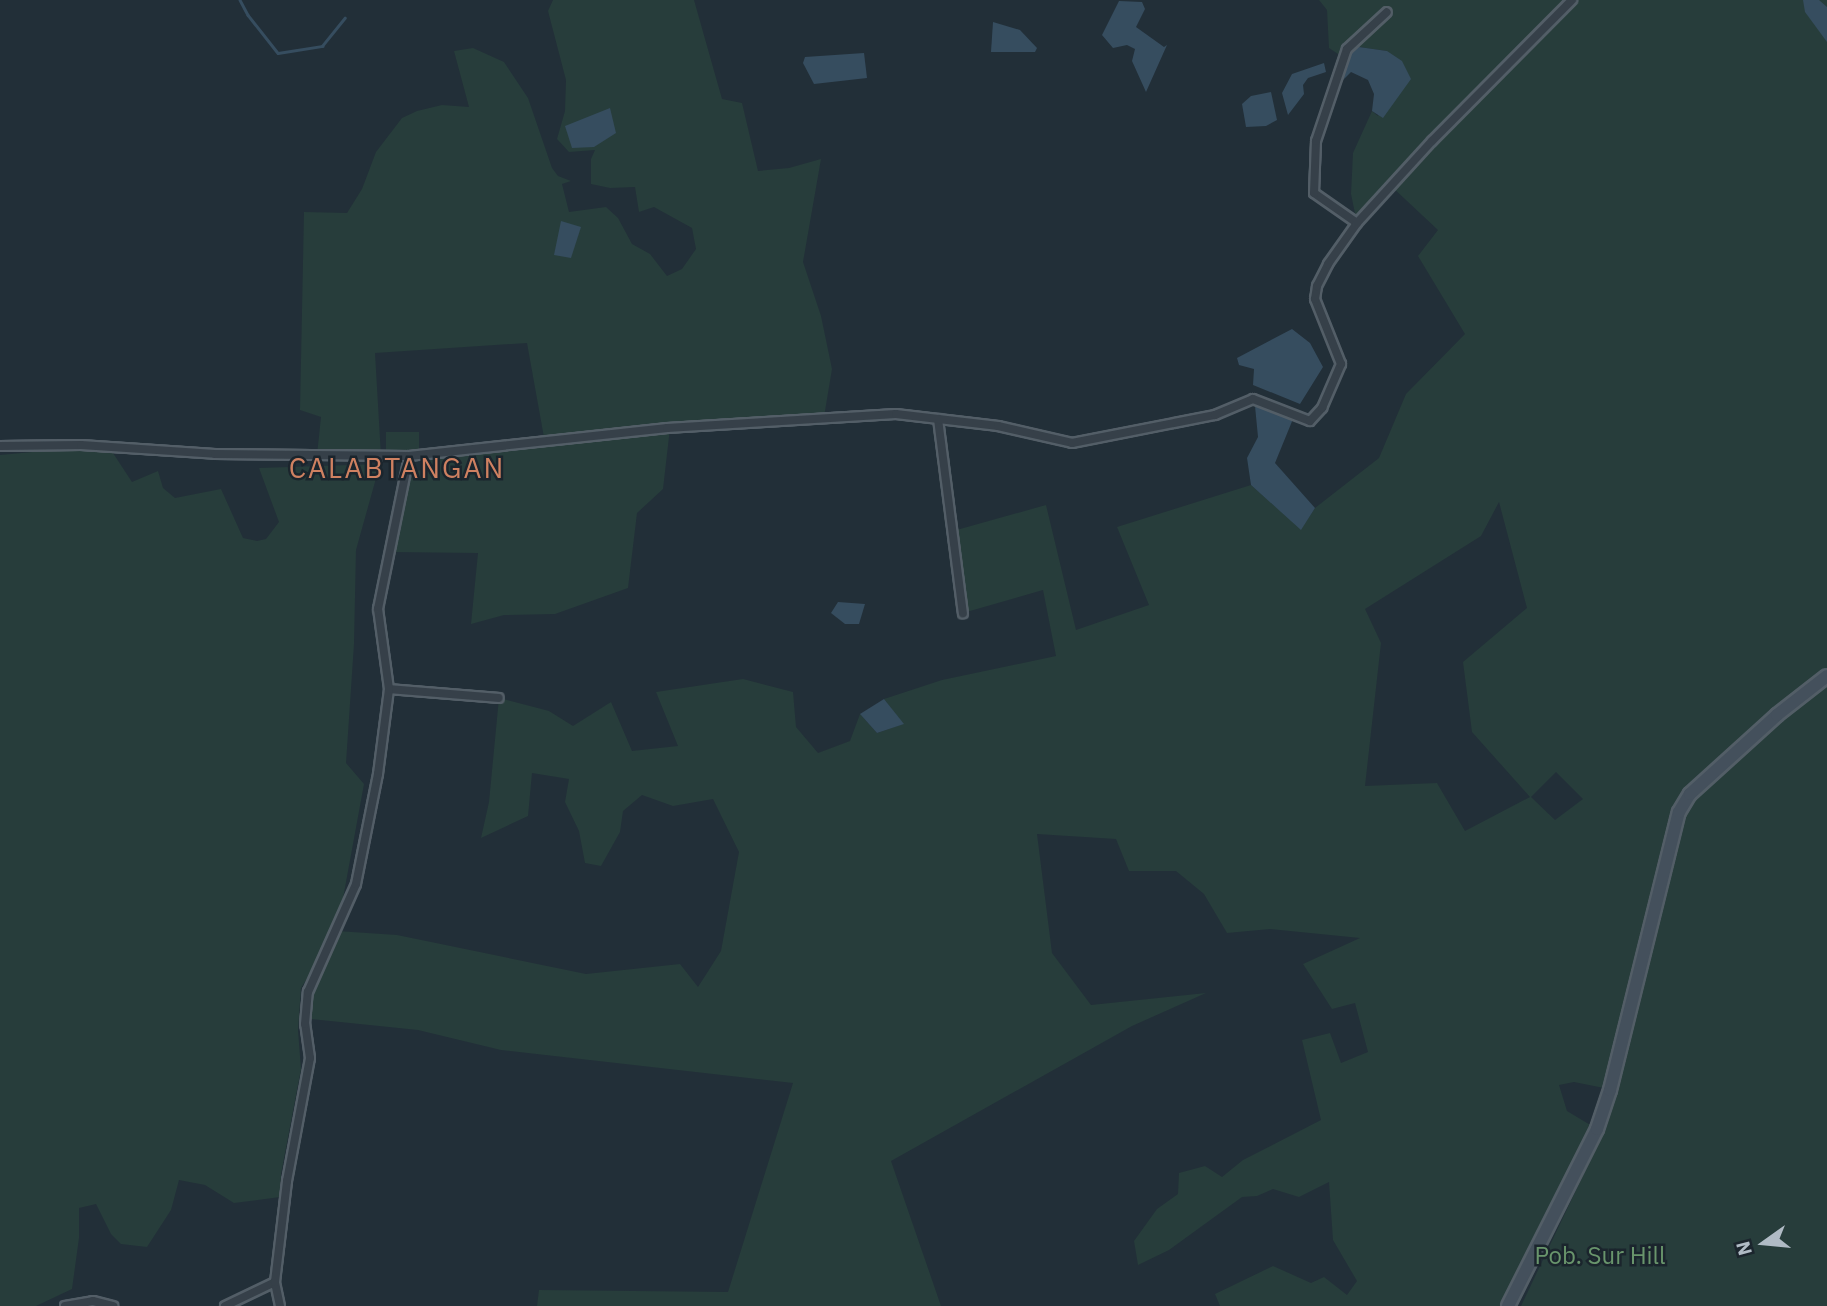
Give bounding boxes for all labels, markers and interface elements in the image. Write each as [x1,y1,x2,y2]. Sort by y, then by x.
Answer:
district label: CALABTANGAN [290,451,504,485]
north arrow [1729,1208,1799,1278]
text: N [1730,1239,1757,1258]
park label: Pob. Sur Hill [1534,1242,1666,1270]

